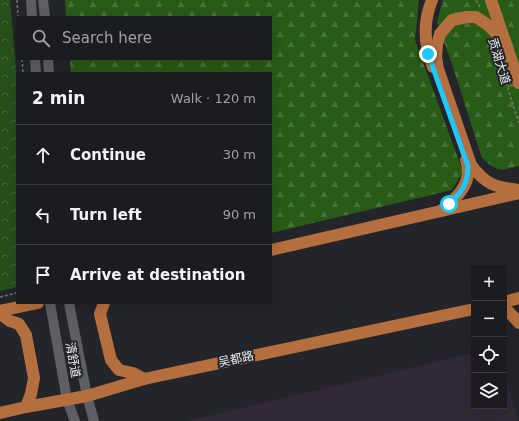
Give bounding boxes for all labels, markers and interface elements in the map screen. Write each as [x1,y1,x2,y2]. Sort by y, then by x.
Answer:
search box [16,16,272,60]
icon: search [30,27,52,49]
text: Search here [62,29,152,47]
street label: 贡湖大道 [485,36,513,86]
route end [419,45,437,63]
text: 2 min [32,88,85,108]
text: Walk · 120 m [171,91,256,106]
icon: ahead [32,144,54,166]
text: Continue [70,146,146,164]
text: 30 m [223,147,256,162]
route start [440,195,458,213]
icon: left [32,204,54,226]
text: Turn left [70,206,142,224]
text: 90 m [223,207,256,222]
icon: arrive [32,264,54,286]
map controls [471,265,507,409]
button: + [471,265,507,301]
text: Arrive at destination [70,266,245,284]
button: − [471,301,507,337]
button: locate [471,337,507,373]
street label: 清舒道 [63,341,83,379]
street label: 吴都路 [217,348,255,370]
button: layers [471,373,507,409]

